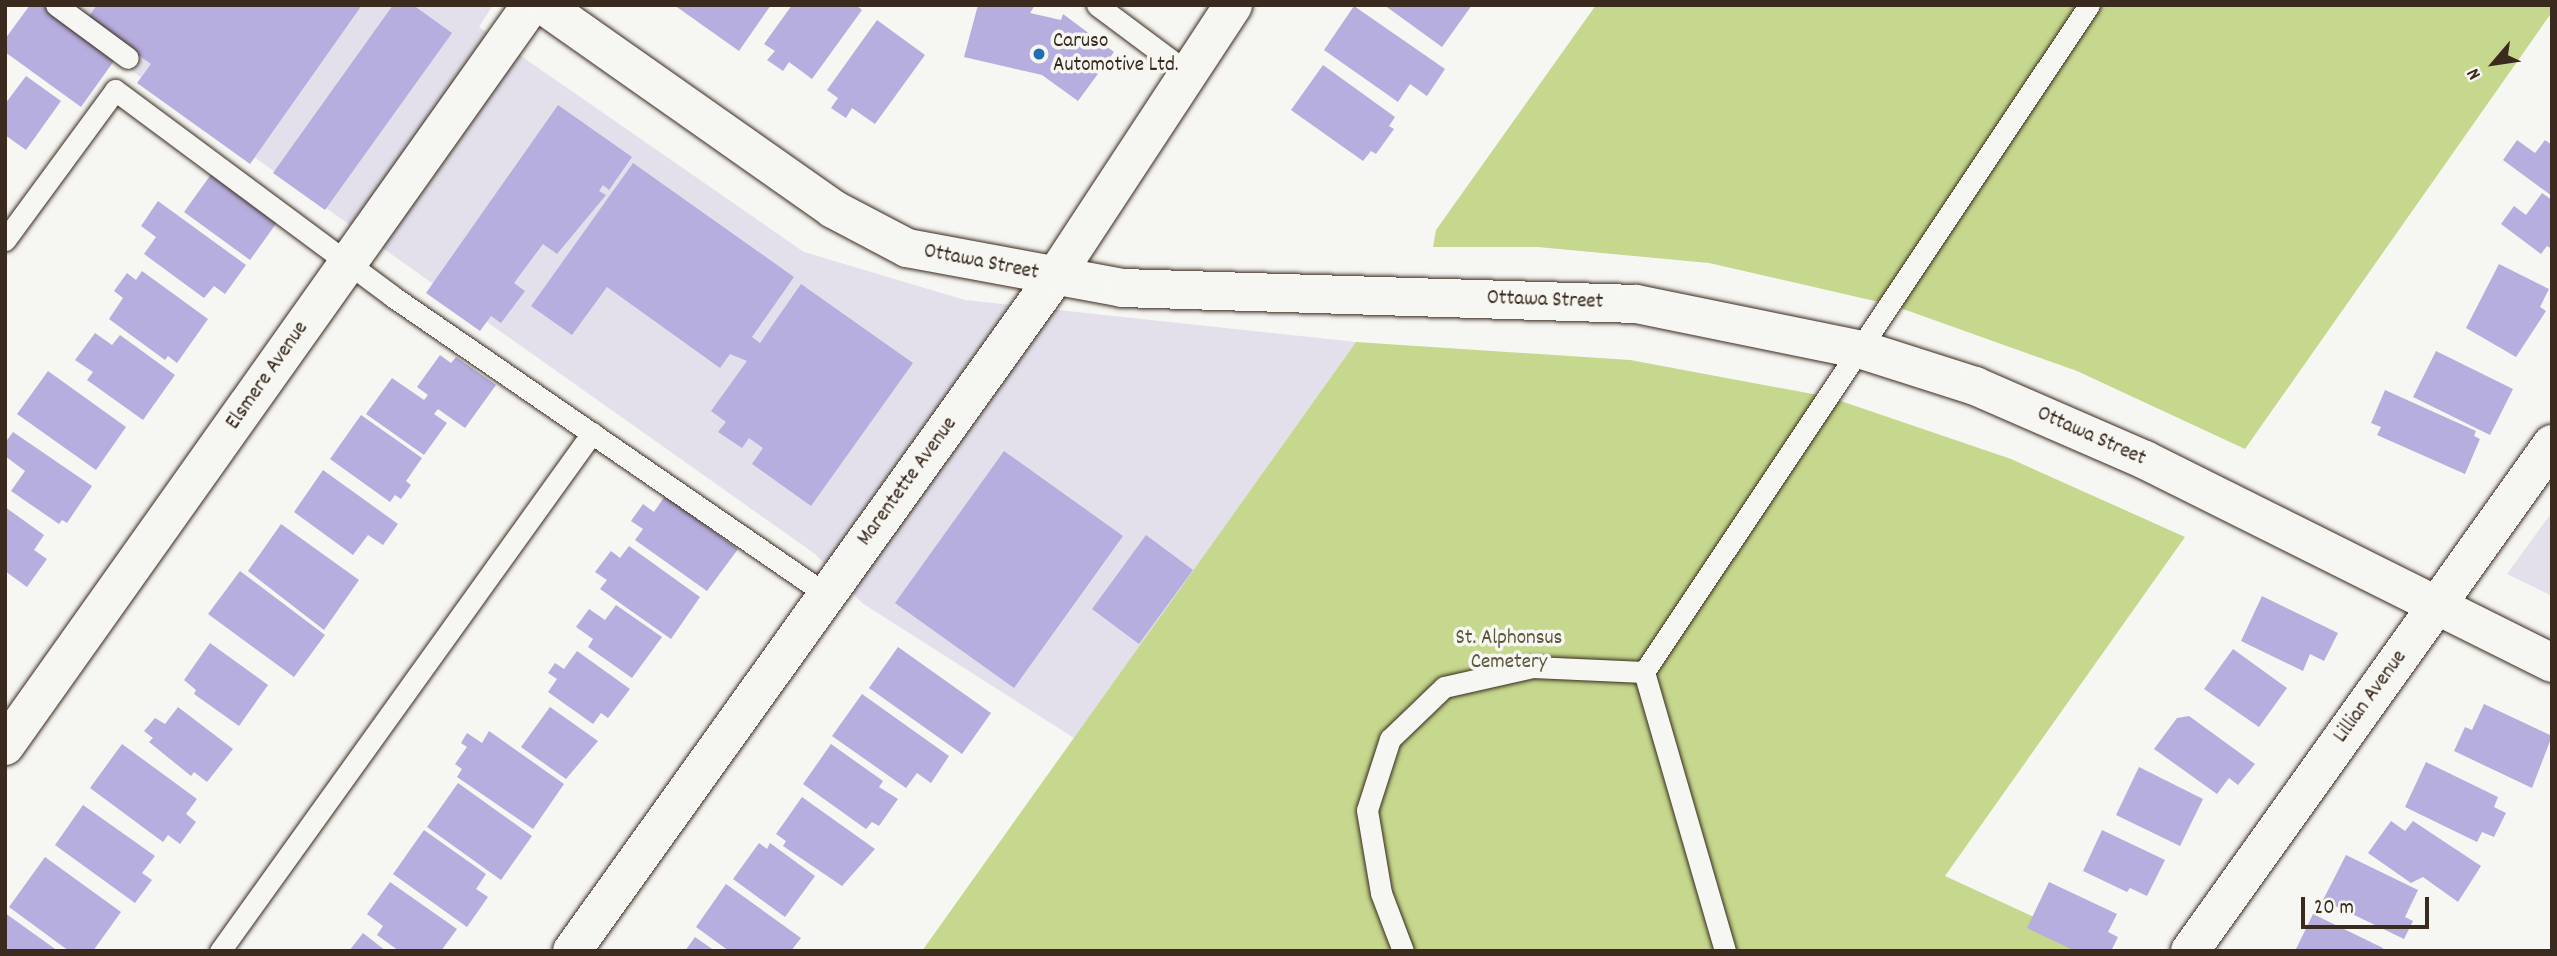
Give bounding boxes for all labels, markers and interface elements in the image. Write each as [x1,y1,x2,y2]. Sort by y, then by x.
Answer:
north arrow [2459,28,2529,98]
place label: Caruso Automotive Ltd. [1053,29,1178,79]
marker: Caruso Automotive Ltd. [1031,46,1047,62]
text: N [2461,63,2489,84]
street label: Ottawa Street [921,240,1041,286]
street label: Ottawa Street [1486,286,1604,316]
street label: Elsmere Avenue [221,317,315,435]
street label: Ottawa Street [2033,402,2149,472]
street label: Marentette Avenue [853,413,963,551]
park label: St. Alphonsus Cemetery [1456,626,1562,676]
street label: Lillian Avenue [2329,646,2413,748]
scale bar [2305,883,2433,927]
text: 20 m [2314,894,2354,924]

